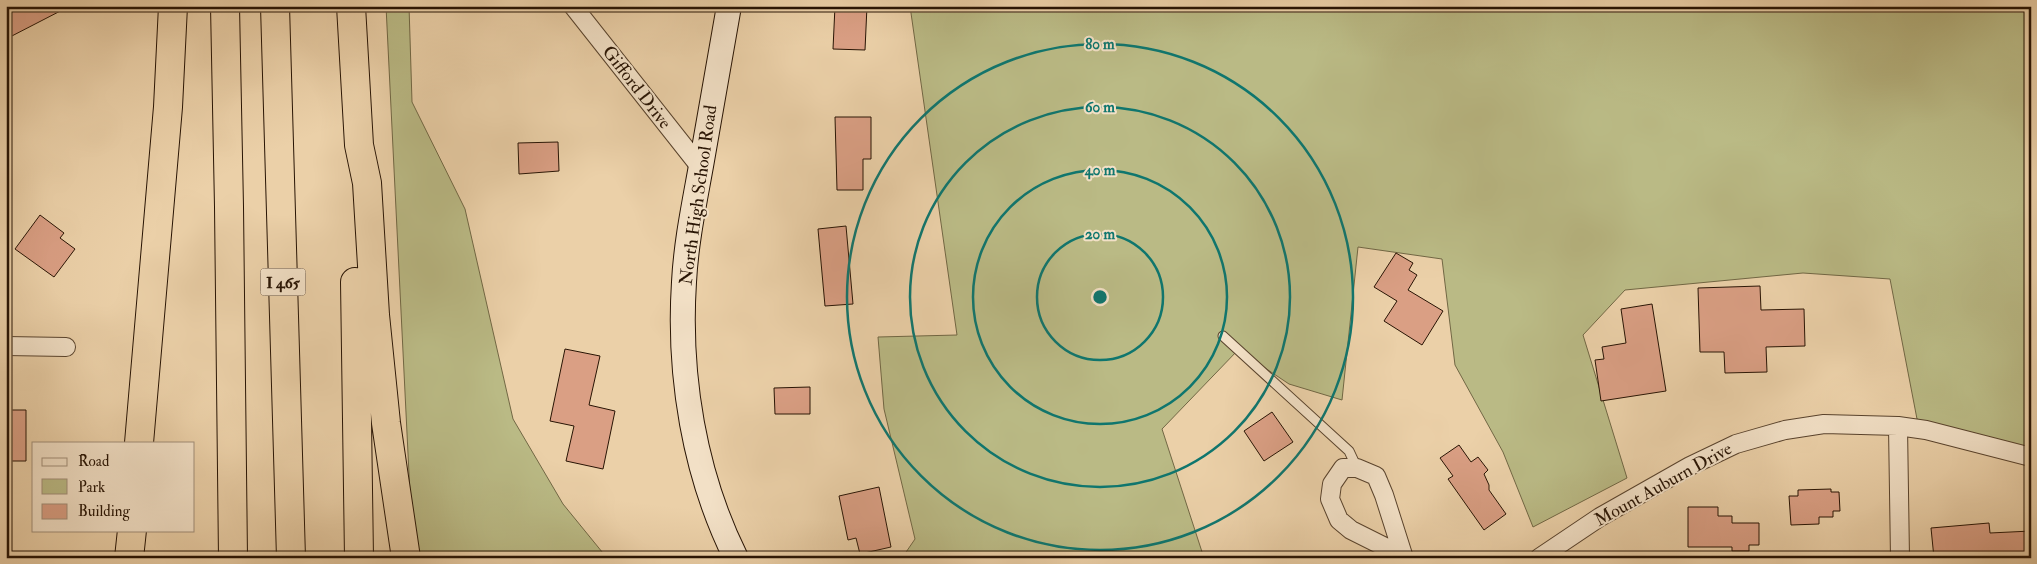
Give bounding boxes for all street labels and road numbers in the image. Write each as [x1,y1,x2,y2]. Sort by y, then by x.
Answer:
street label: Gifford Drive [597,41,677,134]
street label: North High School Road [674,103,723,287]
road number: I 465 [260,268,306,296]
street label: Mount Auburn Drive [1591,437,1736,532]

